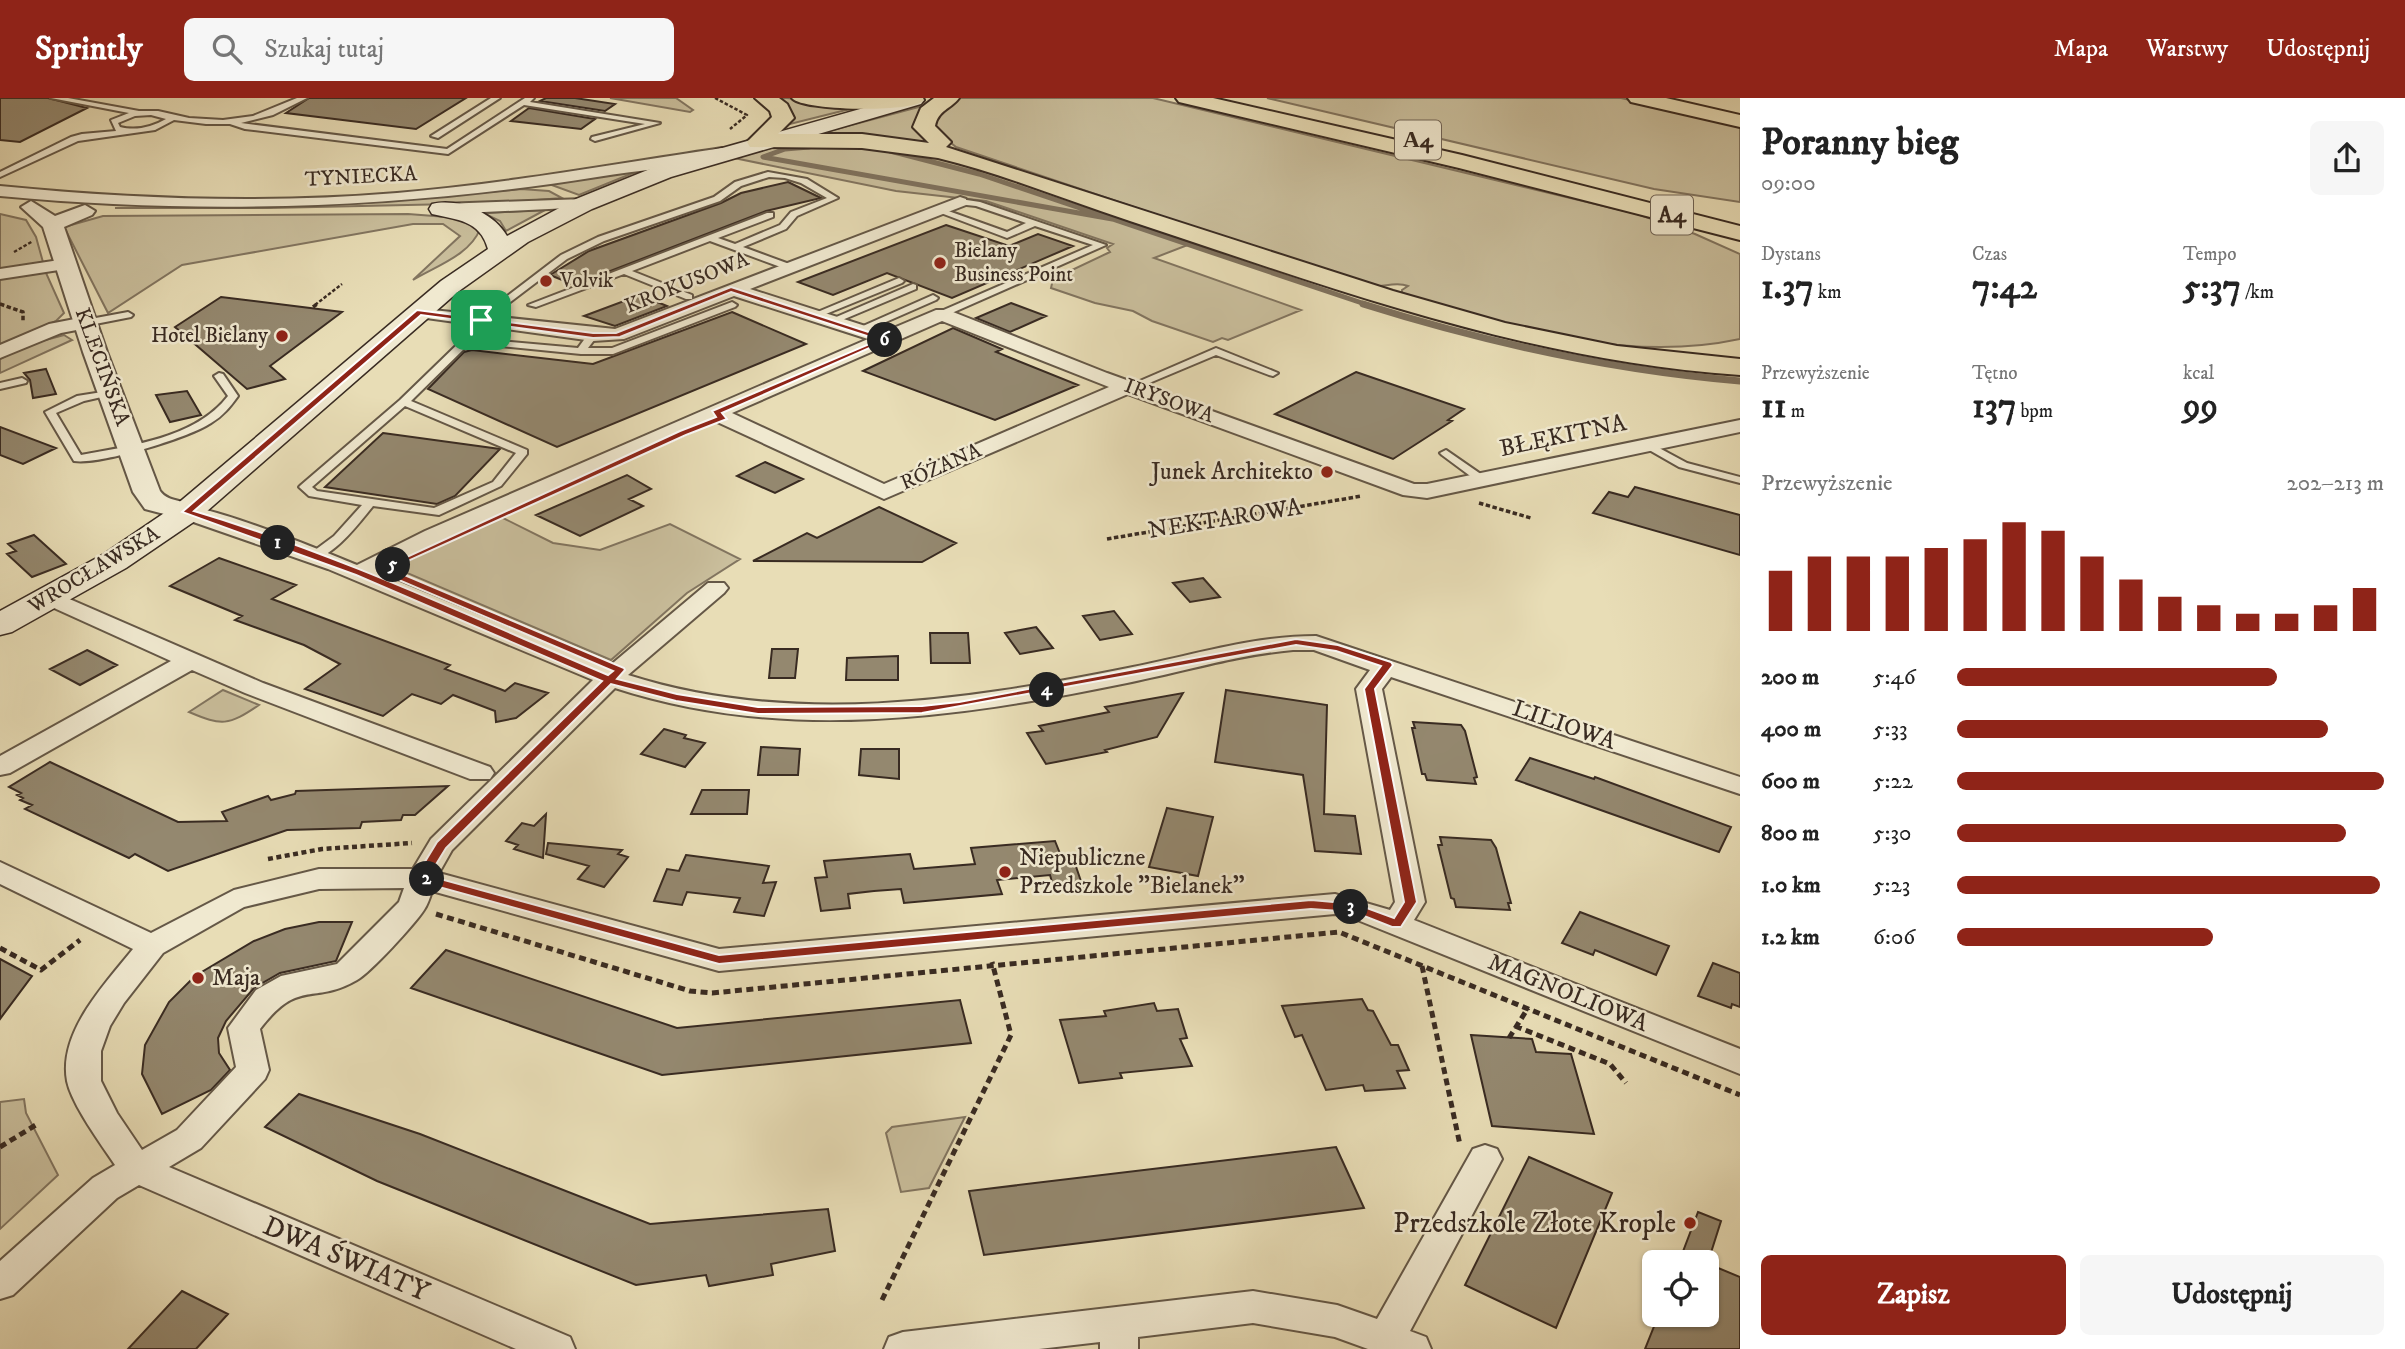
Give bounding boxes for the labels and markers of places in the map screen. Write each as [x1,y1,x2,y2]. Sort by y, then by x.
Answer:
place label: Bielany Business Point [954,238,1073,288]
marker: Bielany Business Point [932,255,948,271]
place label: Volvik [559,268,614,294]
marker: Volvik [538,273,554,289]
pin [451,290,511,350]
pin: 6 [868,322,903,358]
place label: Hotel Bielany [151,323,269,349]
marker: Hotel Bielany [274,328,290,344]
place label: Junek Architekto [1149,457,1313,487]
marker: Junek Architekto [1319,464,1335,480]
pin: 1 [260,526,296,560]
pin: 5 [376,547,410,582]
pin: 4 [1030,672,1064,708]
place label: Niepubliczne Przedszkole "Bielanek" [1019,843,1245,901]
pin: 2 [410,862,444,896]
marker: Niepubliczne Przedszkole "Bielanek" [997,864,1013,880]
pin: 3 [1334,890,1368,924]
place label: Maja [212,963,261,993]
marker: Maja [190,970,206,986]
place label: Przedszkole Złote Krople [1393,1206,1676,1241]
marker: Przedszkole Złote Krople [1682,1215,1698,1231]

